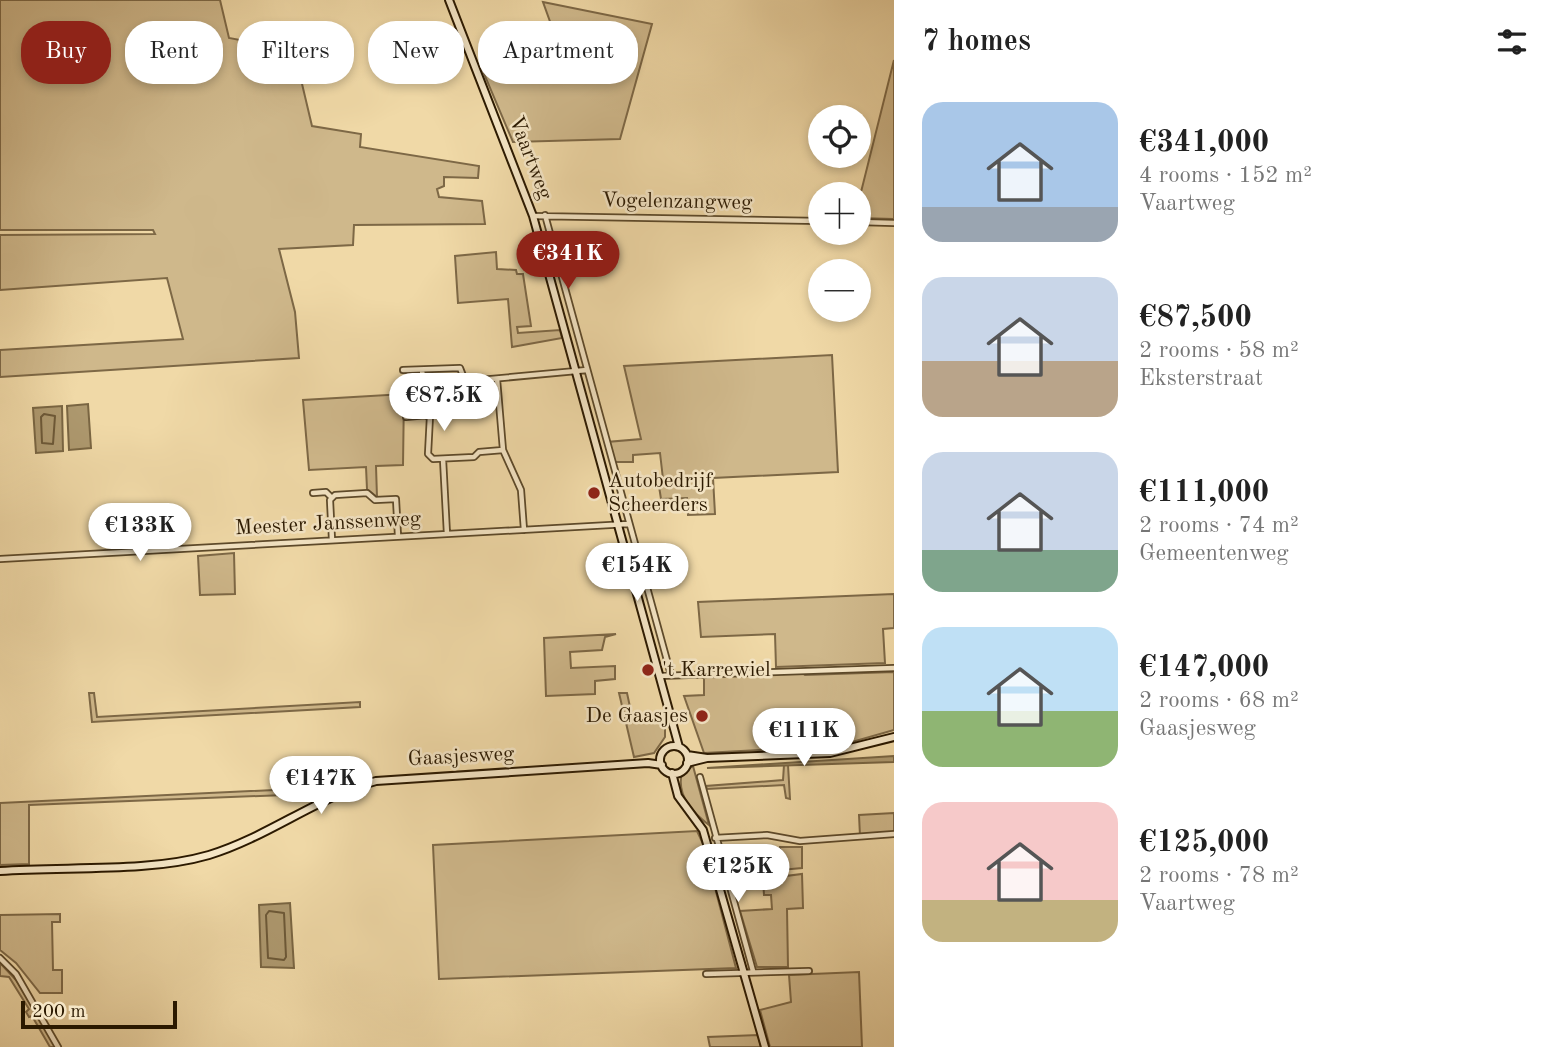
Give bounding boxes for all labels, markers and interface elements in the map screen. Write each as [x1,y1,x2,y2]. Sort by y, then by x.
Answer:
chip: Buy [21,21,111,84]
chip: Rent [125,21,223,84]
chip: Filters [237,21,354,84]
chip: New [368,21,464,84]
chip: Apartment [478,21,638,84]
icon: filters [1493,23,1531,61]
text: 7 homes [922,27,1031,57]
map controls [808,105,871,322]
button: locate [808,105,871,168]
street label: Vaartweg [505,113,556,203]
text: €341,000 [1139,128,1269,158]
icon: home [978,130,1062,214]
text: 4 rooms · 152 m² [1139,164,1312,187]
button: + [808,182,871,245]
street label: Vogelenzangweg [601,190,753,214]
text: Vaartweg [1139,192,1235,215]
pin: €341K [519,232,617,291]
text: €341K [532,242,604,265]
button: − [808,259,871,322]
text: €87,500 [1139,303,1252,333]
icon: home [978,305,1062,389]
text: 2 rooms · 58 m² [1139,339,1299,362]
text: Eksterstraat [1139,367,1263,390]
pin: €87.5K [387,374,501,433]
text: €87.5K [405,384,483,407]
place label: Autobedrijf Scheerders [608,471,713,516]
text: €111,000 [1139,478,1269,508]
icon: home [978,480,1062,564]
marker: Autobedrijf Scheerders [586,485,602,501]
pin: €133K [91,504,189,563]
street label: Meester Janssenweg [235,509,422,539]
text: €133K [104,514,176,537]
text: 2 rooms · 74 m² [1139,514,1299,537]
text: Gemeentenweg [1139,542,1289,565]
pin: €154K [588,544,686,603]
text: €154K [601,554,673,577]
text: €147,000 [1139,653,1269,683]
icon: home [978,655,1062,739]
place label: 't Karrewiel [662,660,771,681]
marker: 't Karrewiel [640,662,656,678]
text: 2 rooms · 68 m² [1139,689,1299,712]
place label: De Gaasjes [586,706,688,727]
marker: De Gaasjes [694,708,710,724]
pin: €111K [755,708,853,768]
text: Gaasjesweg [1139,717,1256,740]
text: €111K [768,719,840,742]
street label: Gaasjesweg [407,744,516,770]
pin: €147K [272,756,370,816]
text: €147K [285,767,357,790]
text: €125,000 [1139,828,1269,858]
icon: home [978,830,1062,914]
pin: €125K [689,844,787,904]
text: €125K [702,855,774,878]
text: 2 rooms · 78 m² [1139,864,1299,887]
text: Vaartweg [1139,892,1235,915]
scale bar [21,998,177,1030]
text: 200 m [32,1003,85,1022]

